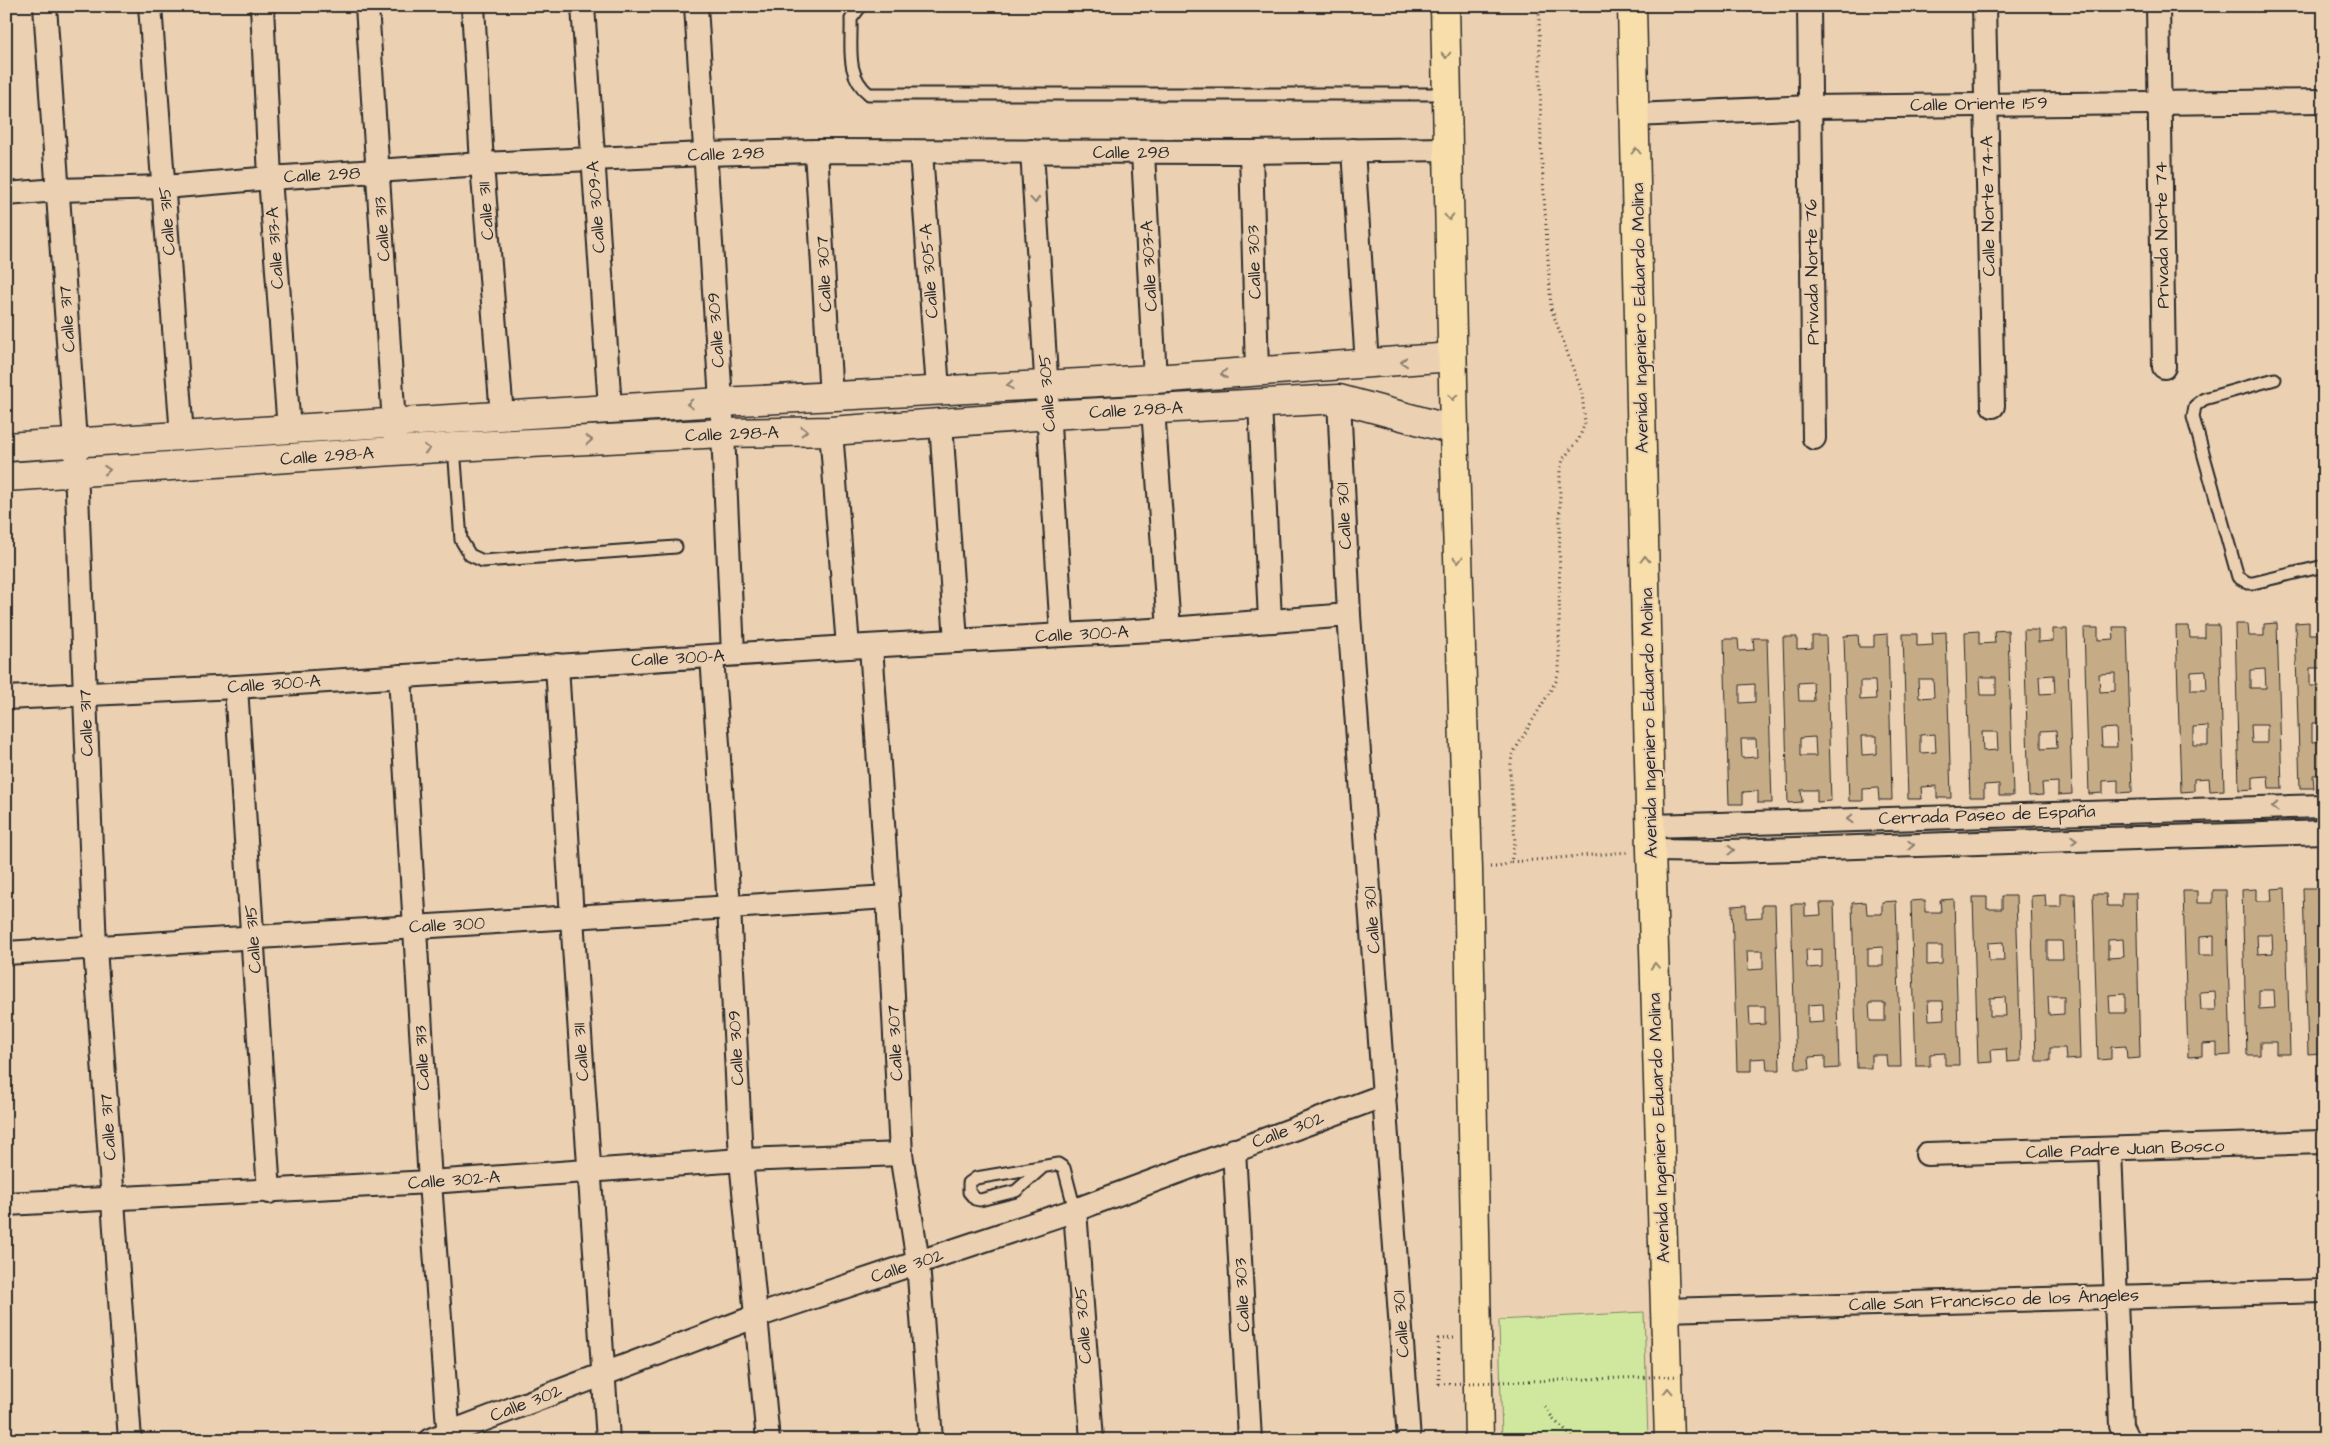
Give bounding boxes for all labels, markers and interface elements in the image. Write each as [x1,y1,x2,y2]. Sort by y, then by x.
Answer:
one-way arrow [1441,52,1451,59]
street label: Calle Oriente 159 [1910,90,2048,118]
street label: Calle Norte 74-A [1974,135,2002,276]
street label: Calle 298 [687,140,765,168]
street label: Calle 298 [1093,140,1170,165]
one-way arrow [1631,147,1641,155]
street label: Calle 298 [283,160,361,189]
street label: Calle 309-A [580,160,612,254]
street label: Privada Norte 74 [2148,161,2176,309]
street label: Calle 311 [471,181,501,241]
street label: Avenida Ingeniero Eduardo Molina [1625,182,1656,454]
street label: Calle 315 [152,186,182,256]
street label: Calle 313 [367,196,397,262]
one-way arrow [1030,196,1041,204]
street label: Privada Norte 76 [1798,199,1826,345]
street label: Calle 313-A [260,206,290,290]
one-way arrow [1443,214,1454,222]
street label: Calle 303-A [1134,219,1164,312]
street label: Calle 305-A [913,222,945,319]
street label: Calle 303 [1240,224,1268,300]
street label: Calle 307 [810,235,838,313]
street label: Calle 317 [52,285,82,353]
street label: Calle 309 [701,292,731,368]
street label: Calle 305 [1032,353,1062,433]
one-way arrow [1400,356,1408,367]
one-way arrow [1220,368,1228,379]
one-way arrow [1005,380,1013,391]
one-way arrow [1448,394,1458,402]
street label: Calle 298-A [1088,395,1184,425]
one-way arrow [686,398,694,409]
street label: Calle 298-A [685,420,780,448]
one-way arrow [800,426,808,436]
one-way arrow [585,435,593,446]
street label: Calle 298-A [279,440,375,472]
one-way arrow [423,444,431,455]
one-way arrow [103,464,111,475]
street label: Calle 301 [1330,482,1358,550]
one-way arrow [1640,555,1650,562]
one-way arrow [1453,556,1463,564]
street label: Avenida Ingeniero Eduardo Molina [1634,587,1665,859]
street label: Calle 300-A [1035,619,1130,649]
street label: Calle 300-A [631,643,726,673]
street label: Calle 300-A [226,668,322,700]
street label: Calle 317 [72,689,100,757]
street label: Cerrada Paseo de España [1878,799,2096,831]
one-way arrow [2271,802,2279,813]
one-way arrow [1846,814,1854,824]
one-way arrow [2070,835,2078,845]
one-way arrow [1908,840,1916,850]
one-way arrow [1728,845,1736,856]
street label: Calle 301 [1357,886,1387,954]
street label: Calle 315 [238,904,268,974]
street label: Calle 300 [408,911,486,939]
one-way arrow [1649,962,1660,970]
street label: Avenida Ingeniero Eduardo Molina [1642,992,1677,1264]
street label: Calle 307 [881,1004,909,1082]
street label: Calle 309 [722,1010,750,1086]
street label: Calle 311 [566,1022,596,1082]
street label: Calle 313 [408,1025,436,1091]
street label: Calle 317 [93,1093,123,1161]
street label: Calle 302 [1248,1105,1328,1155]
street label: Calle Padre Juan Bosco [2025,1133,2225,1165]
street label: Calle 302-A [407,1164,501,1196]
street label: Calle 302 [867,1242,947,1290]
street label: Calle 303 [1228,1257,1256,1333]
street label: Calle San Francisco de los Ángeles [1848,1282,2140,1319]
street label: Calle 305 [1068,1285,1098,1365]
street label: Calle 301 [1386,1290,1416,1358]
street label: Calle 302 [486,1378,566,1428]
one-way arrow [1662,1387,1673,1395]

